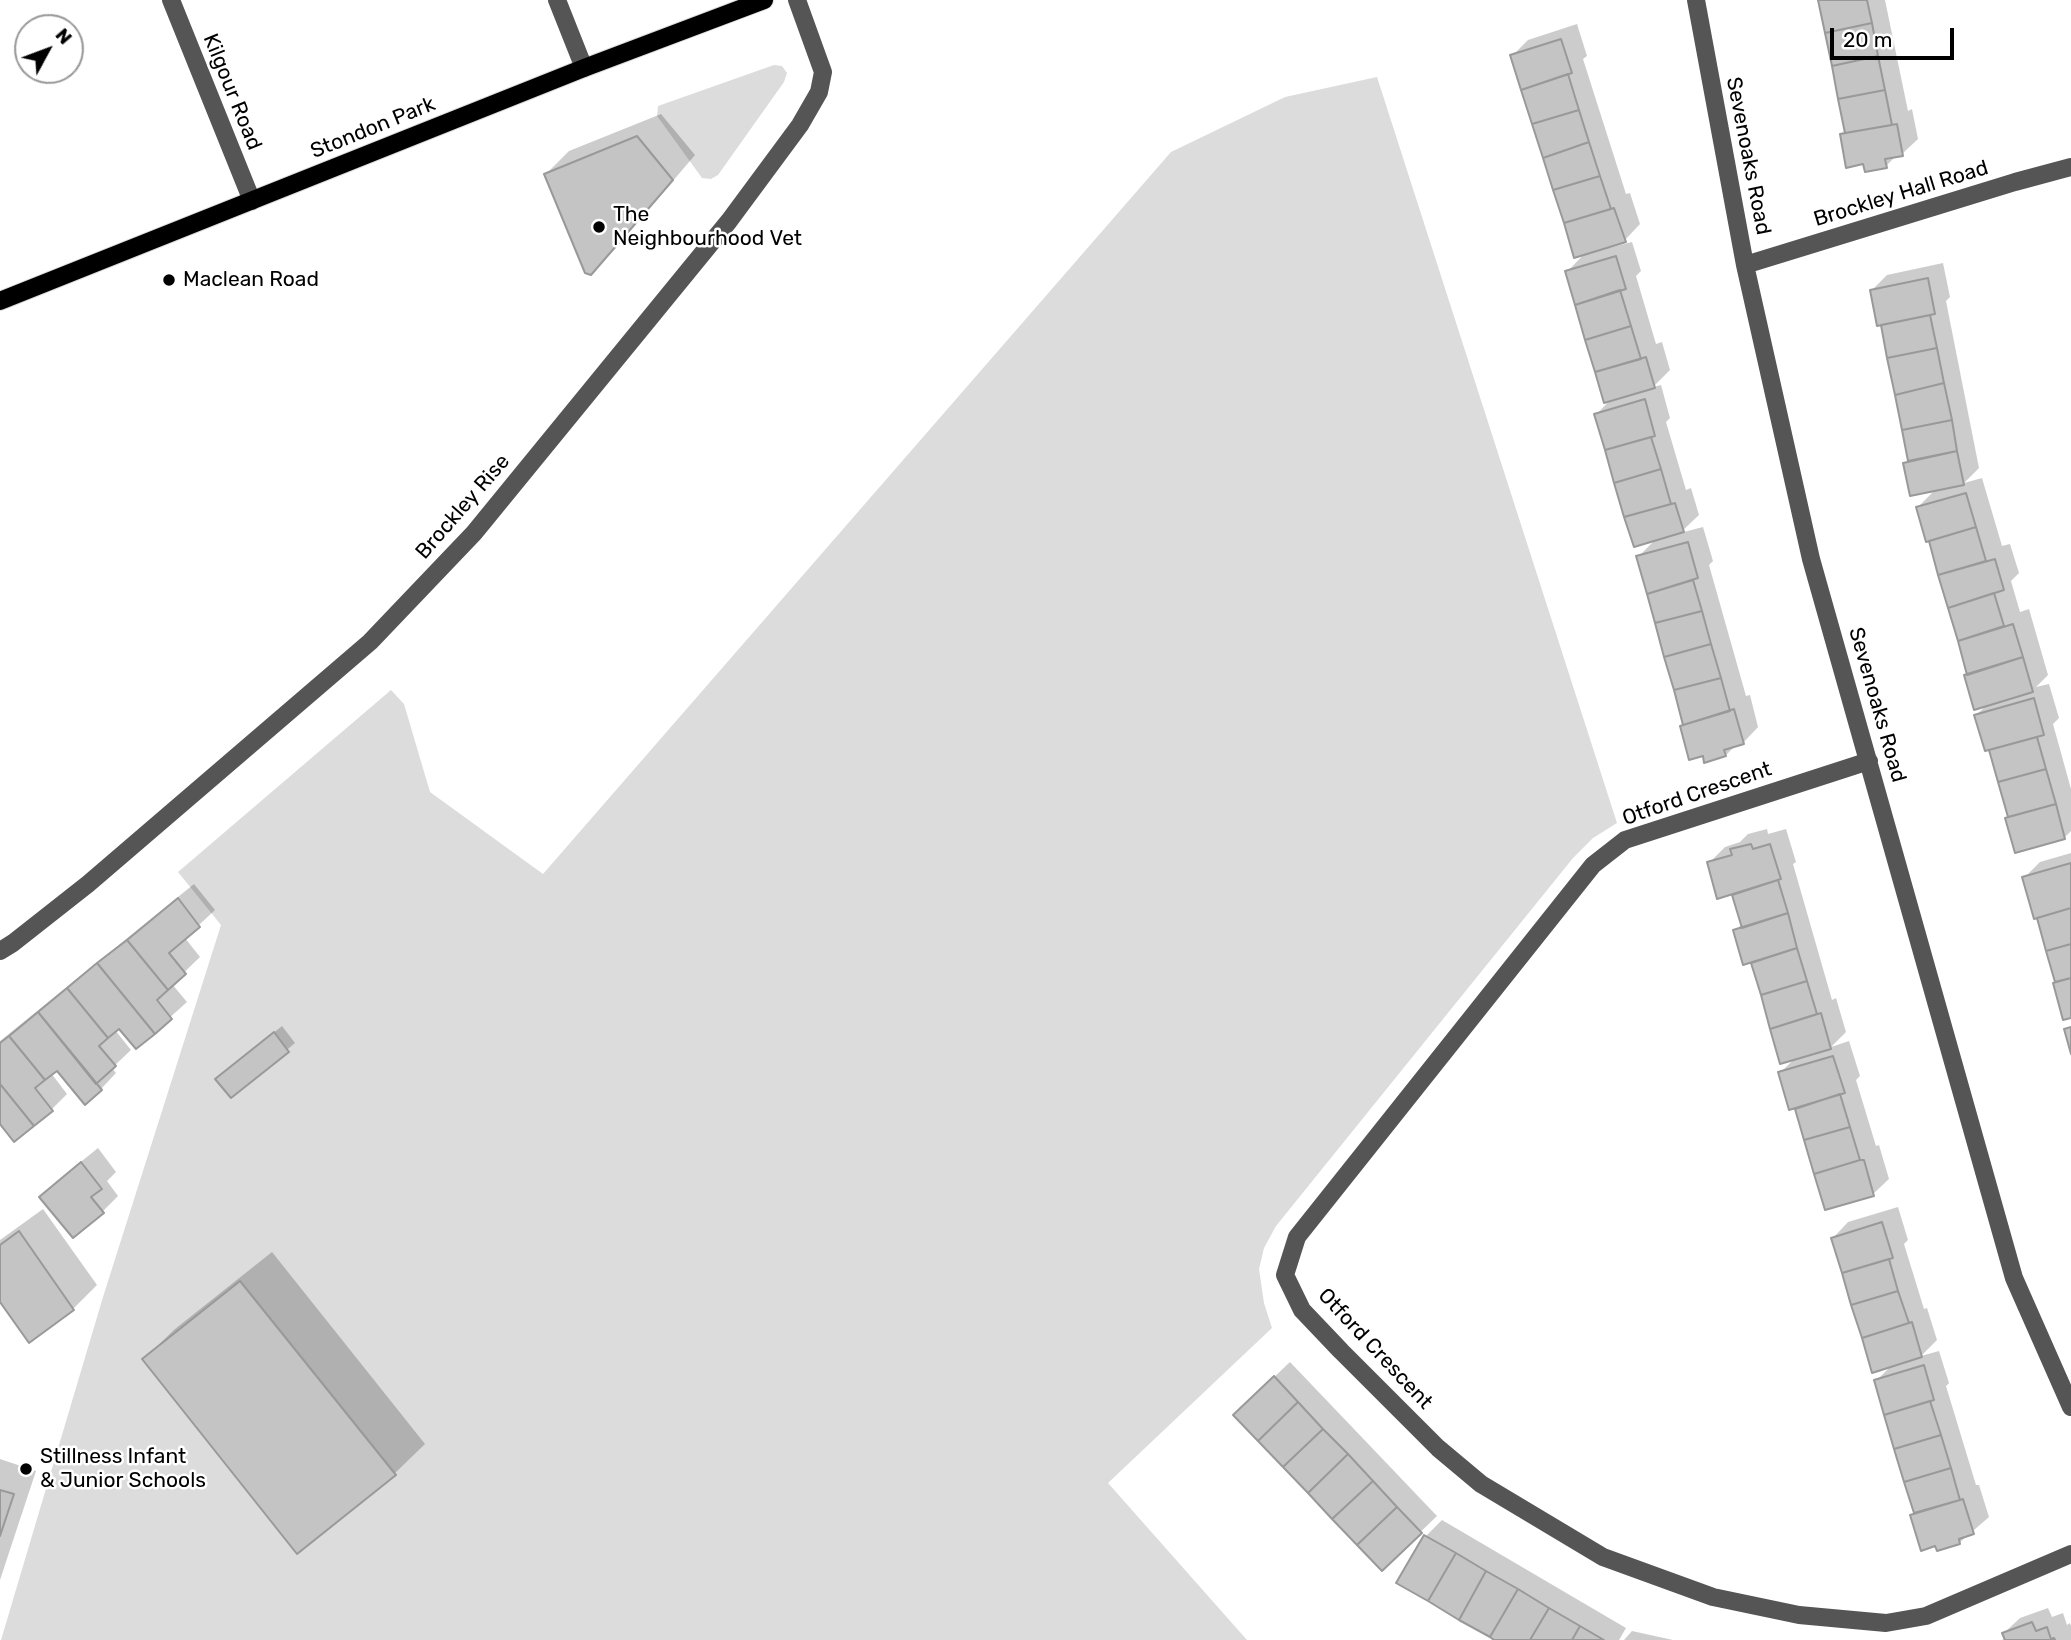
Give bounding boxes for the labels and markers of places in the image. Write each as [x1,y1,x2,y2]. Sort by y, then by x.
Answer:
place label: The Neighbourhood Vet [613,202,802,252]
marker: The Neighbourhood Vet [591,219,607,235]
place label: Maclean Road [183,267,319,293]
marker: Maclean Road [161,272,177,288]
place label: Stillness Infant & Junior Schools [40,1444,206,1494]
marker: Stillness Infant & Junior Schools [18,1461,34,1477]

